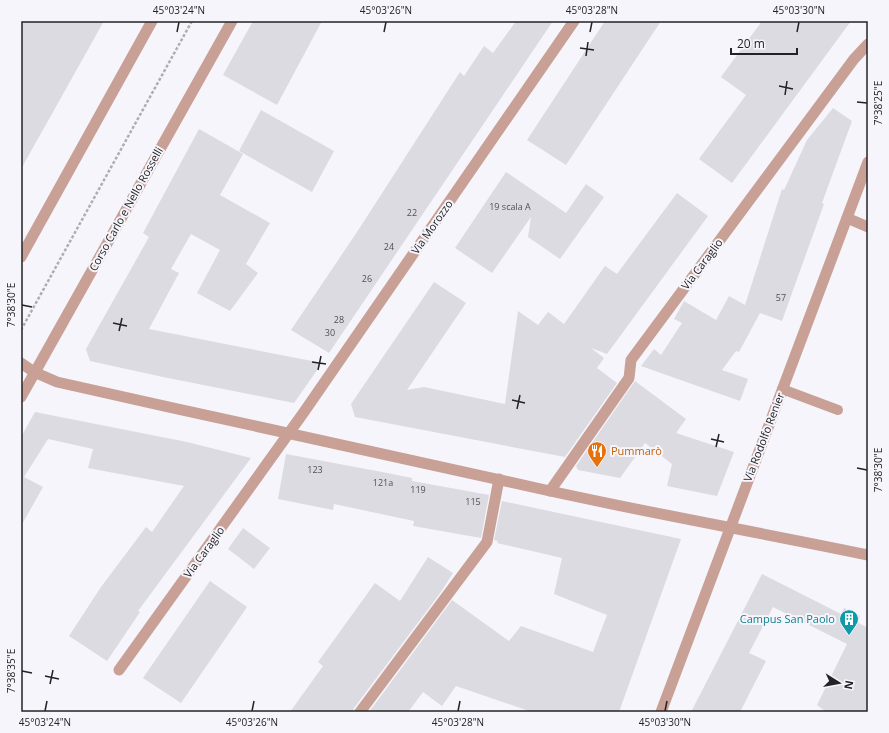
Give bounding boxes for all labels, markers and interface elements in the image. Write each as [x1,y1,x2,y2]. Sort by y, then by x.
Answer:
text: 45°03'24"N [153,3,205,17]
text: 45°03'26"N [360,3,412,17]
text: 45°03'28"N [566,3,618,17]
text: 45°03'30"N [773,3,825,17]
scale bar [731,30,797,56]
text: 20 m [737,35,765,52]
text: 7°38'25"E [871,81,885,125]
street label: Corso Carlo e Nello Rosselli [85,144,166,273]
street label: Via Morozzo [407,196,456,257]
house number: 19 scala A [489,200,531,213]
house number: 22 [407,206,417,219]
street label: Via Caraglio [678,235,726,292]
house number: 24 [384,240,394,253]
house number: 26 [362,272,372,285]
text: 7°38'30"E [4,283,18,327]
house number: 57 [776,291,786,304]
house number: 28 [334,313,344,326]
house number: 30 [325,326,335,339]
street label: Via Rodolfo Renier [740,390,788,483]
restaurant icon: Pummarò [586,440,608,468]
place label: Pummarò [611,443,662,458]
text: 7°38'30"E [871,448,885,492]
house number: 123 [307,463,323,476]
house number: 121a [373,476,393,489]
house number: 119 [410,483,426,496]
house number: 115 [465,495,481,508]
street label: Via Caraglio [180,523,228,580]
building icon: Campus San Paolo [838,608,860,636]
place label: Campus San Paolo [740,611,835,626]
text: 7°38'35"E [4,649,18,693]
north arrow [819,663,859,703]
text: N [841,679,858,691]
text: 45°03'24"N [19,715,71,729]
text: 45°03'26"N [226,715,278,729]
text: 45°03'28"N [432,715,484,729]
text: 45°03'30"N [639,715,691,729]

